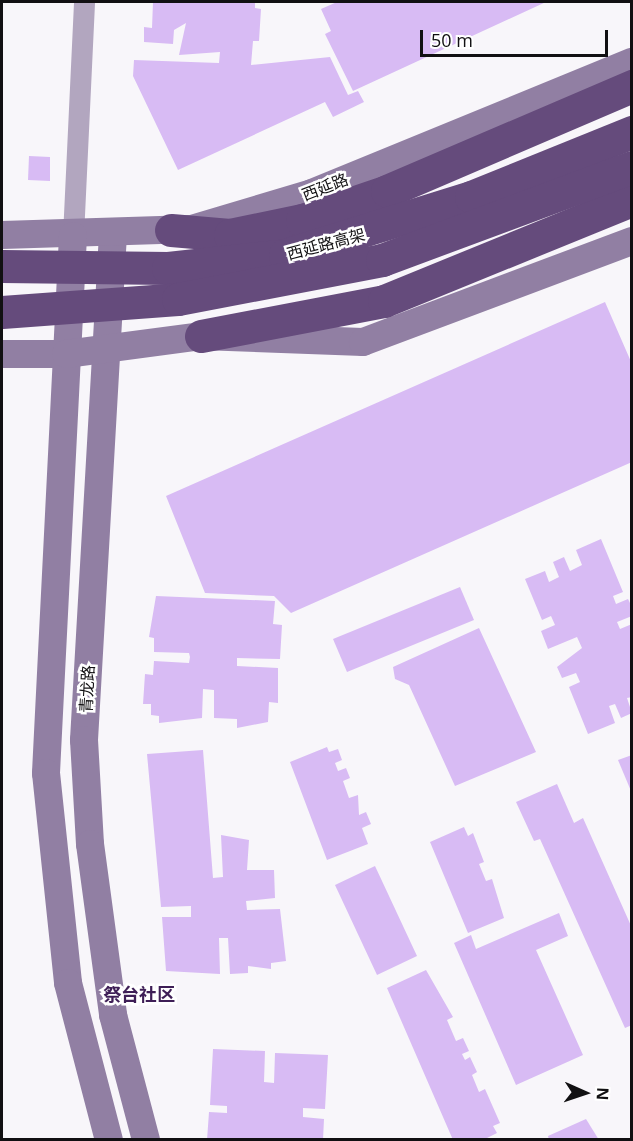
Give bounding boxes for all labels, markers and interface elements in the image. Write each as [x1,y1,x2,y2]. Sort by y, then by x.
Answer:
scale bar [423,18,610,56]
text: 50 m [431,28,473,52]
street label: 西延路 [299,169,351,205]
street label: 西延路高架 [285,224,367,264]
street label: 青龙路 [76,665,98,713]
district label: 祭台社区 [103,983,175,1005]
north arrow [555,1063,615,1123]
text: N [592,1087,614,1101]

